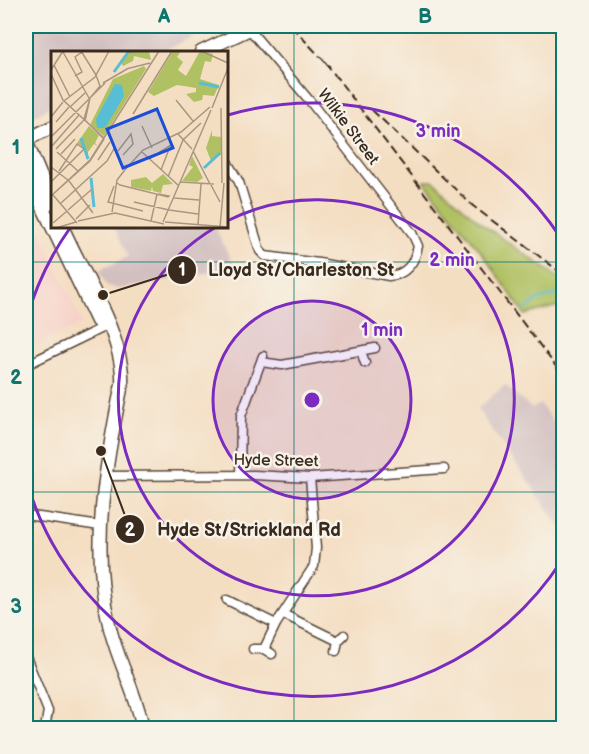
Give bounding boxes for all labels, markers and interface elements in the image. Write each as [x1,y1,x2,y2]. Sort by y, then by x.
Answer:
text: A [157,5,171,29]
text: B [418,5,432,29]
inset map [51,51,228,228]
street label: Wilkie Street [313,85,383,169]
text: 3 min [415,121,461,142]
text: 1 [12,136,20,160]
text: 2 min [429,250,475,271]
callout: Lloyd St/Charleston St [167,252,406,288]
text: 1 [178,260,186,281]
text: Lloyd St/Charleston St [208,260,394,281]
text: 1 min [361,320,403,341]
text: 2 [10,366,22,390]
centre of rings [302,390,322,410]
street label: Hyde Street [233,451,319,471]
callout: Hyde St/Strickland Rd [115,511,353,547]
text: 2 [125,520,136,541]
text: Hyde St/Strickland Rd [157,520,341,541]
text: 3 [10,595,22,619]

